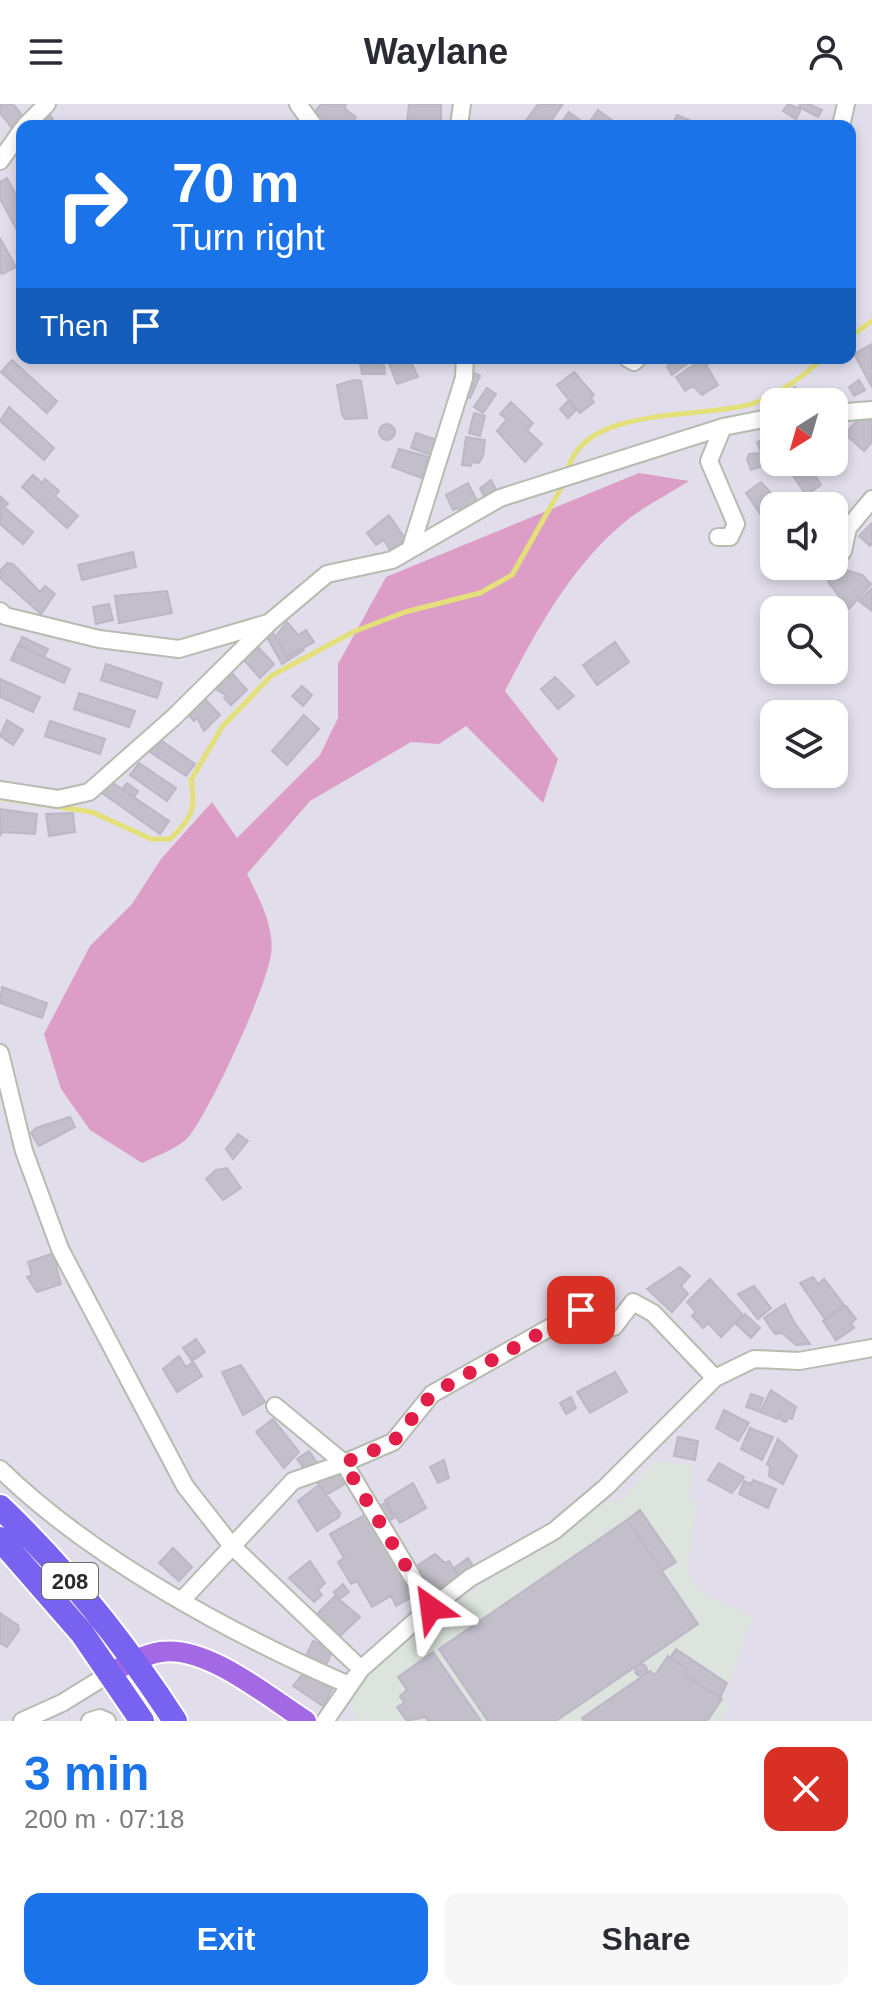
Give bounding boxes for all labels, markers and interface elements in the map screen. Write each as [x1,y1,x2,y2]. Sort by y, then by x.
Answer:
icon: menu [24,30,68,74]
icon: person [804,30,848,74]
text: Waylane [364,31,508,72]
text: 70 m [172,151,300,214]
icon: right [40,152,144,256]
text: Turn right [172,217,325,258]
icon: arrive [124,304,168,348]
text: Then [40,309,108,342]
north arrow [760,388,848,476]
map controls [760,388,848,788]
button: sound [760,492,848,580]
button: search [760,596,848,684]
button: layers [760,700,848,788]
pin [547,1276,615,1344]
icon: arrive [559,1288,603,1332]
road number: 208 [42,1563,98,1599]
position arrow [389,1566,473,1650]
text: 3 min [24,1747,149,1800]
button: close [764,1747,848,1831]
text: 200 m · 07:18 [24,1804,184,1834]
button: Exit [24,1893,428,1985]
button: Share [444,1893,848,1985]

